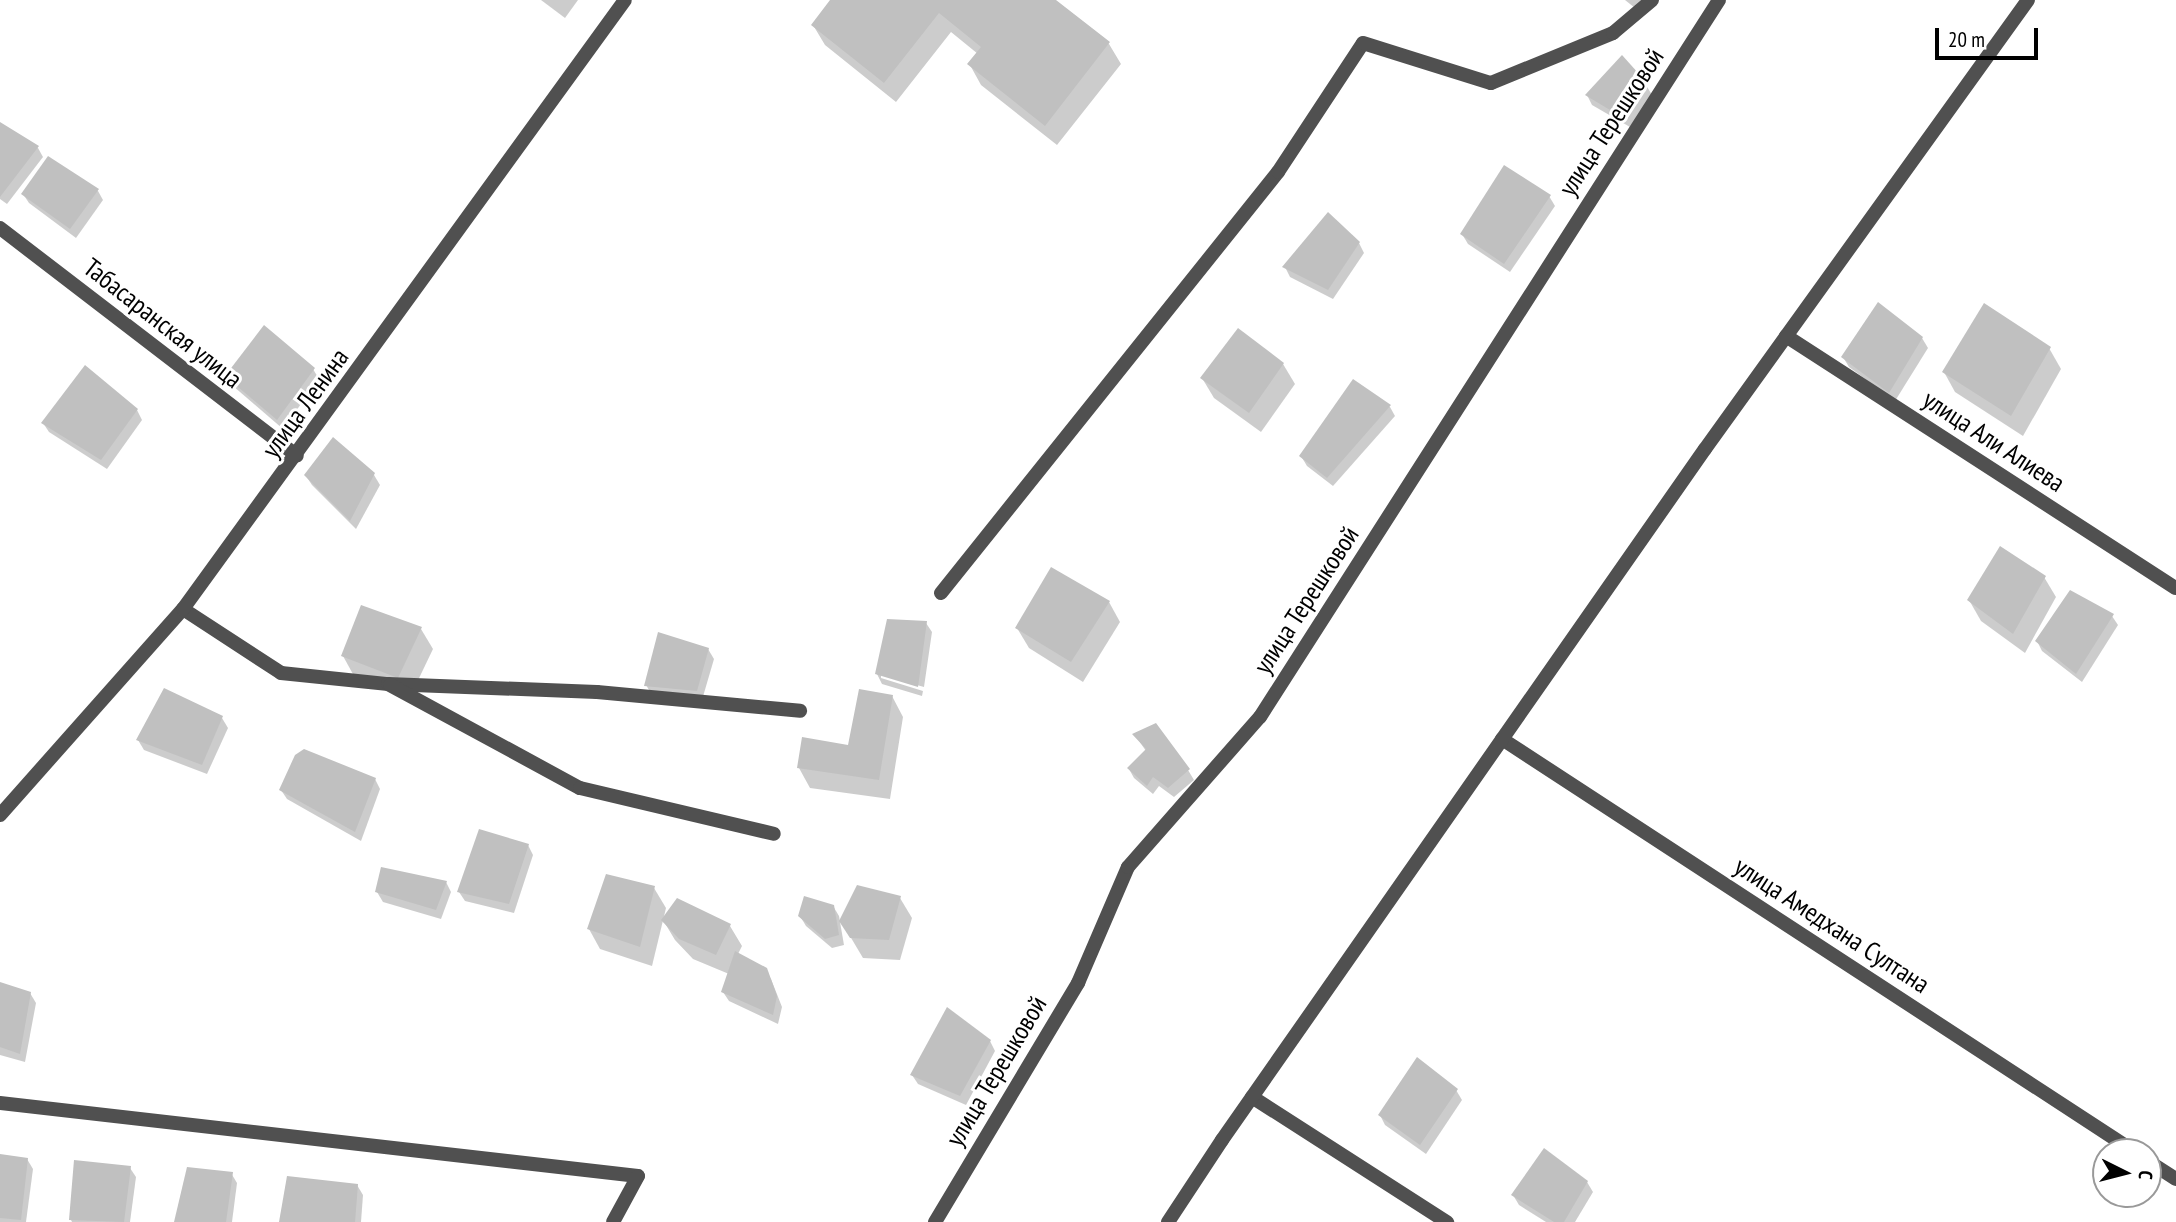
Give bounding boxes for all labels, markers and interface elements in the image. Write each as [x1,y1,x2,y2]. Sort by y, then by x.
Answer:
scale bar [1938,14,2041,58]
text: 20 m [1948,26,1985,53]
street label: улица Терешковой [1552,42,1670,202]
street label: Табасаранская улица [78,251,248,395]
street label: улица Ленина [255,342,355,464]
street label: улица Али Алиева [1917,383,2071,499]
street label: улица Терешковой [1247,520,1365,680]
street label: улица Амедхана Султана [1728,850,1936,1000]
street label: улица Терешковой [939,990,1053,1152]
north arrow [2092,1138,2162,1208]
text: С [2134,1169,2158,1181]

